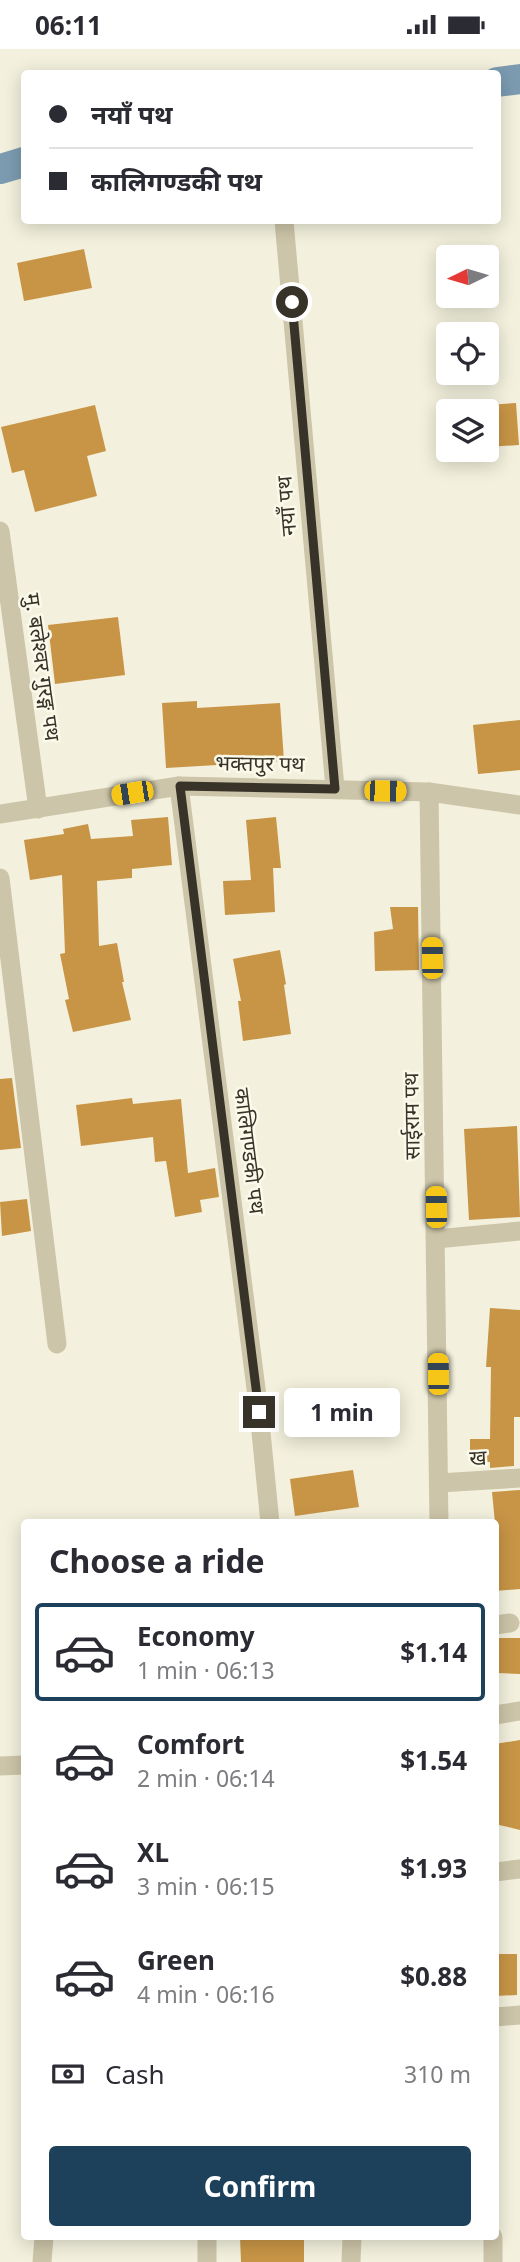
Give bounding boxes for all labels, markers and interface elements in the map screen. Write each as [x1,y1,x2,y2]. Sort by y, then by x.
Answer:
text: 06:11 [35,7,102,43]
text: नयाँ पथ [91,96,172,132]
text: कालिगण्डकी पथ [91,163,262,199]
north arrow [436,245,499,308]
map controls [436,245,499,462]
route start [276,286,308,318]
button: locate [436,322,499,385]
button: layers [436,399,499,462]
street label: नयाँ पथ [269,474,303,537]
street label: मु. बलेश्वर गुरङ्ग पथ [19,591,67,743]
street label: भक्तपुर पथ [215,748,305,778]
car [110,779,155,807]
car [364,780,407,802]
car [422,937,443,979]
street label: साईराम पथ [396,1072,426,1160]
street label: कालिगण्डकी पथ [228,1086,272,1216]
car [426,1186,447,1228]
car [428,1353,449,1395]
callout: 1 min [284,1387,399,1437]
route end [243,1396,275,1428]
text: 1 min [310,1396,374,1428]
street label: ख [469,1443,488,1471]
text: Choose a ride [49,1539,265,1582]
text: Economy [137,1618,255,1654]
icon: car [53,1621,116,1684]
text: $1.14 [400,1634,467,1670]
text: 1 min · 06:13 [137,1654,275,1686]
text: Comfort [137,1726,245,1762]
icon: car [53,1729,116,1792]
text: $1.54 [400,1742,467,1778]
text: 2 min · 06:14 [137,1762,275,1794]
text: XL [137,1834,169,1870]
icon: car [53,1837,116,1900]
text: $1.93 [400,1850,467,1886]
text: 3 min · 06:15 [137,1870,275,1902]
text: Green [137,1942,215,1978]
icon: car [53,1945,116,2008]
text: $0.88 [400,1958,467,1994]
text: 4 min · 06:16 [137,1978,275,2010]
icon: cash [49,2055,87,2093]
text: Cash [105,2056,165,2092]
text: 310 m [404,2058,471,2090]
button: Confirm [49,2146,471,2226]

